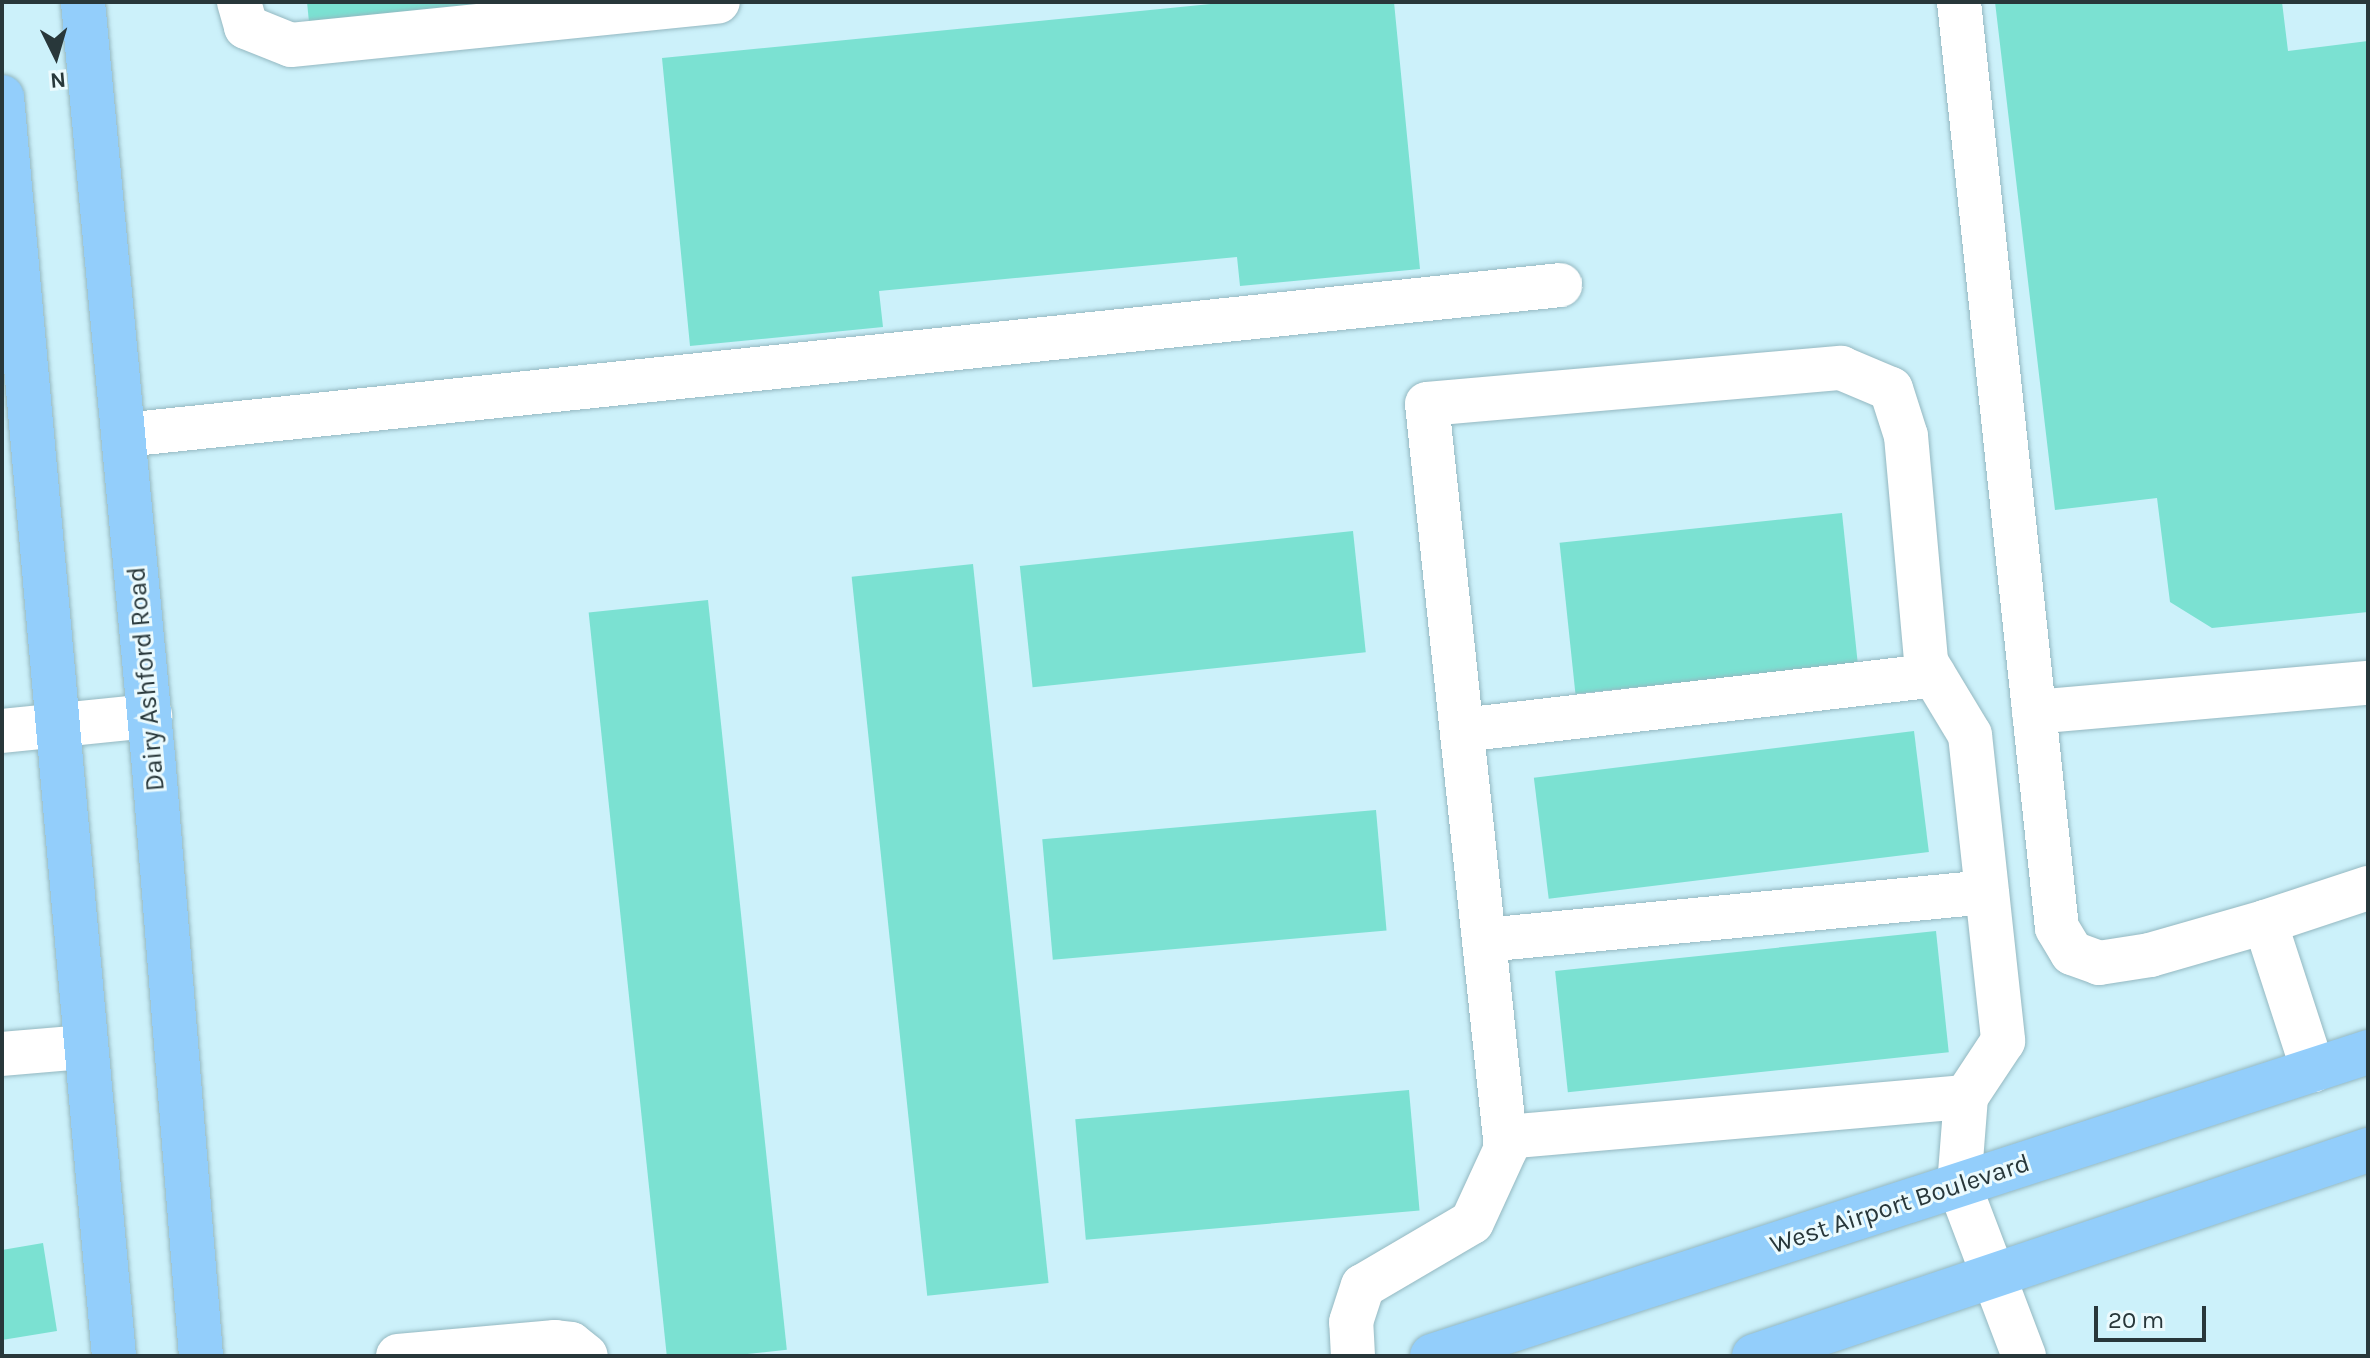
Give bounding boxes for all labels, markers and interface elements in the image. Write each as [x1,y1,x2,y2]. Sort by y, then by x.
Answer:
north arrow [16,16,96,96]
text: N [49,66,67,94]
street label: Dairy Ashford Road [121,566,171,792]
street label: West Airport Boulevard [1766,1147,2034,1261]
scale bar [2098,1290,2210,1340]
text: 20 m [2108,1306,2164,1334]

